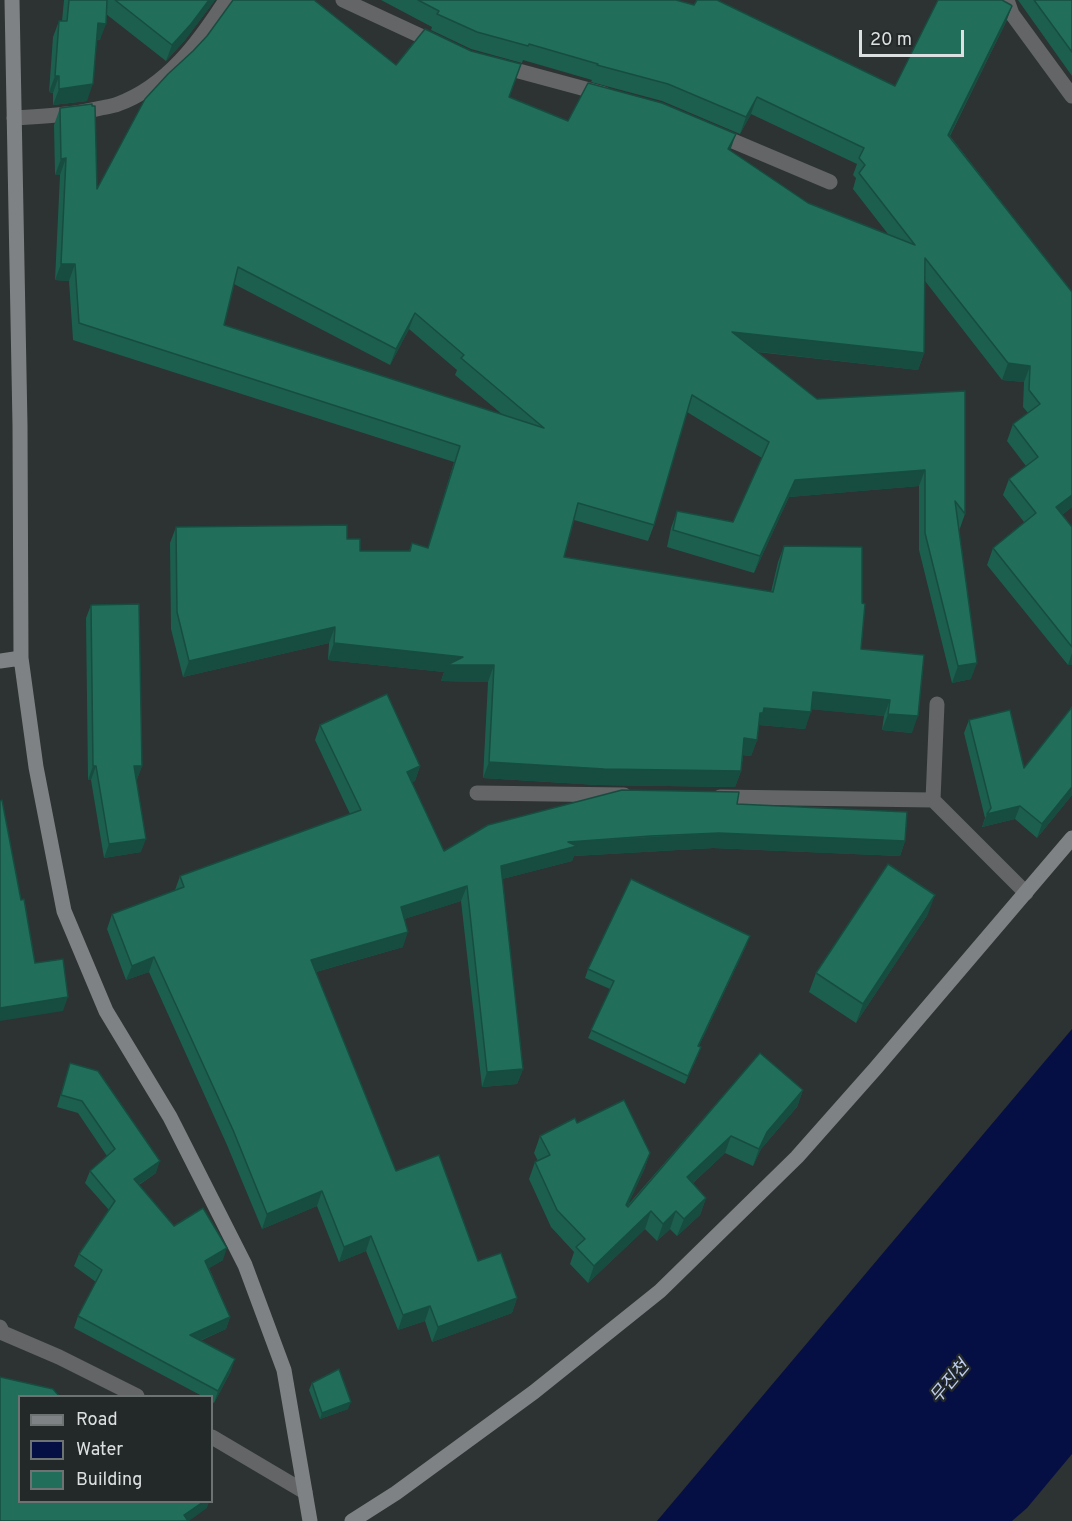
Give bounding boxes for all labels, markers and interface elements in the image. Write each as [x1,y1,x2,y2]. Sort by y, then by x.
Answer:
scale bar [862,18,967,56]
text: 20 m [870,29,912,52]
water label: 무진천 [927,1357,975,1409]
legend [18,1395,213,1503]
text: Road [76,1409,118,1432]
text: Water [76,1439,123,1462]
text: Building [76,1469,142,1492]

